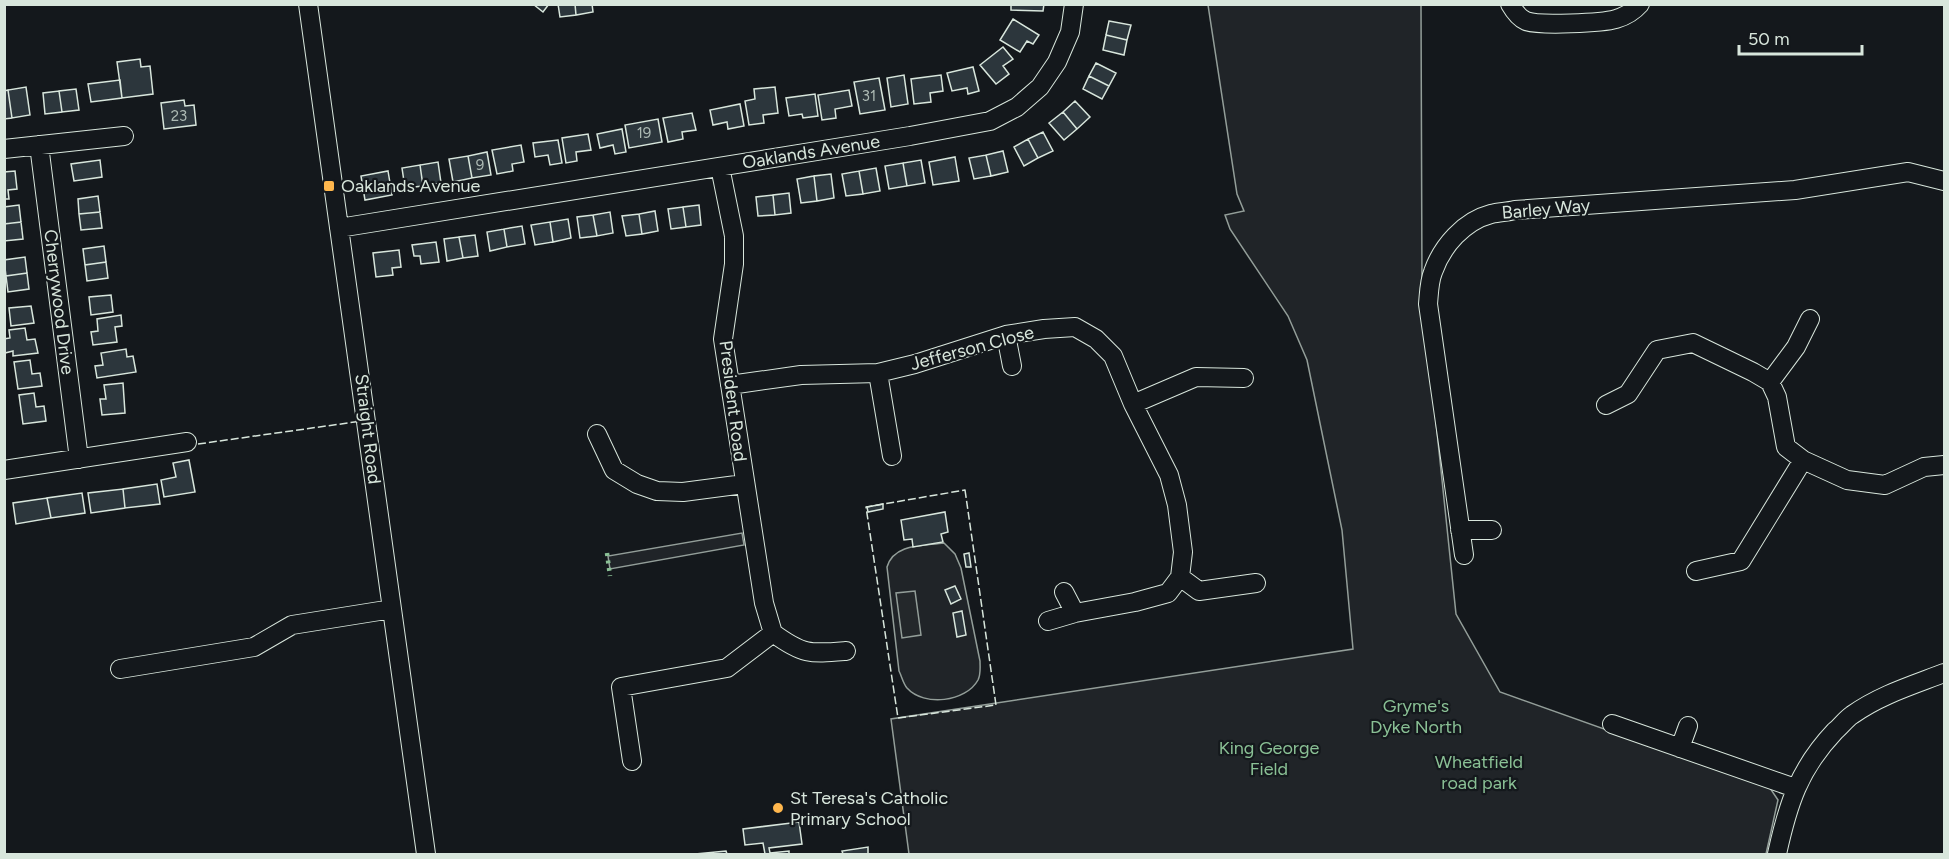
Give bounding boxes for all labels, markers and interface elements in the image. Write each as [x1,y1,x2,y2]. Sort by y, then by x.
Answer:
scale bar [1739,18,1862,56]
text: 50 m [1748,28,1790,50]
house number: 31 [862,87,876,105]
house number: 23 [171,107,187,125]
house number: 19 [637,124,651,142]
street label: Oaklands Avenue [740,130,882,174]
house number: 9 [476,156,484,174]
place label: Oaklands Avenue [341,175,480,197]
marker: Oaklands Avenue [322,179,336,193]
street label: Barley Way [1501,194,1592,224]
street label: Cherrywood Drive [39,228,79,376]
street label: Jefferson Close [908,321,1036,375]
street label: President Road [715,339,751,463]
street label: Straight Road [350,373,386,485]
park label: Gryme's Dyke North [1370,695,1462,738]
park label: King George Field [1219,737,1319,780]
park label: Wheatfield road park [1435,751,1523,794]
place label: St Teresa's Catholic Primary School [790,787,948,830]
marker: St Teresa's Catholic Primary School [771,801,785,815]

